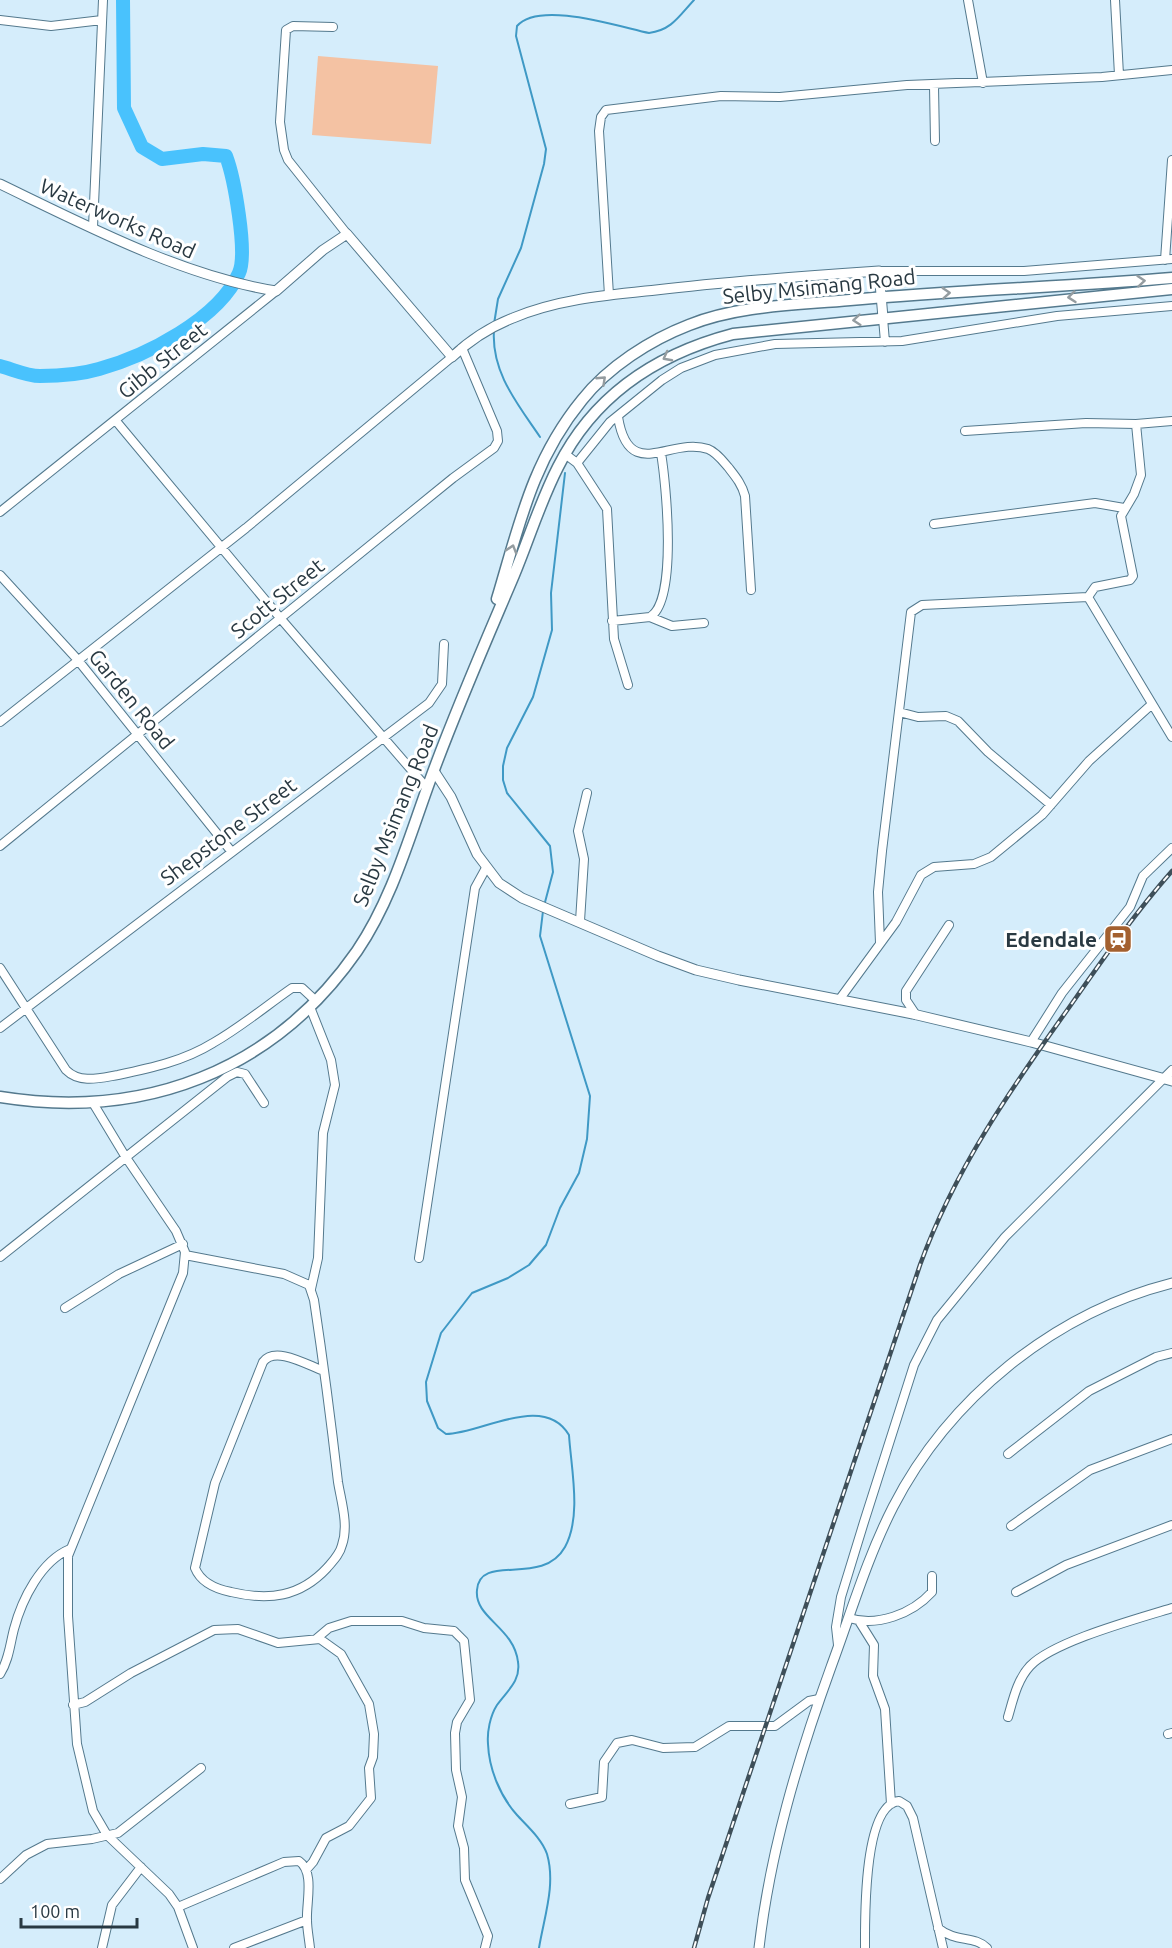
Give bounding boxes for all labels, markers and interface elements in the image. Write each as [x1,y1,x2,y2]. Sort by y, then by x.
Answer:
street label: Waterworks Road [37,173,199,263]
street label: Selby Msimang Road [721,264,917,308]
one-way arrow [1136,274,1145,287]
one-way arrow [941,287,951,300]
one-way arrow [1067,290,1076,303]
one-way arrow [853,314,862,327]
street label: Gibb Street [113,317,211,403]
one-way arrow [663,350,673,361]
one-way arrow [596,376,606,387]
one-way arrow [505,544,517,555]
street label: Scott Street [226,553,328,643]
street label: Garden Road [84,644,180,754]
street label: Selby Msimang Road [348,721,442,909]
street label: Shepstone Street [155,772,301,890]
station icon: Edendale [1102,923,1134,955]
place label: Edendale [1005,927,1097,951]
scale bar [21,1891,136,1929]
text: 100 m [30,1901,80,1921]

